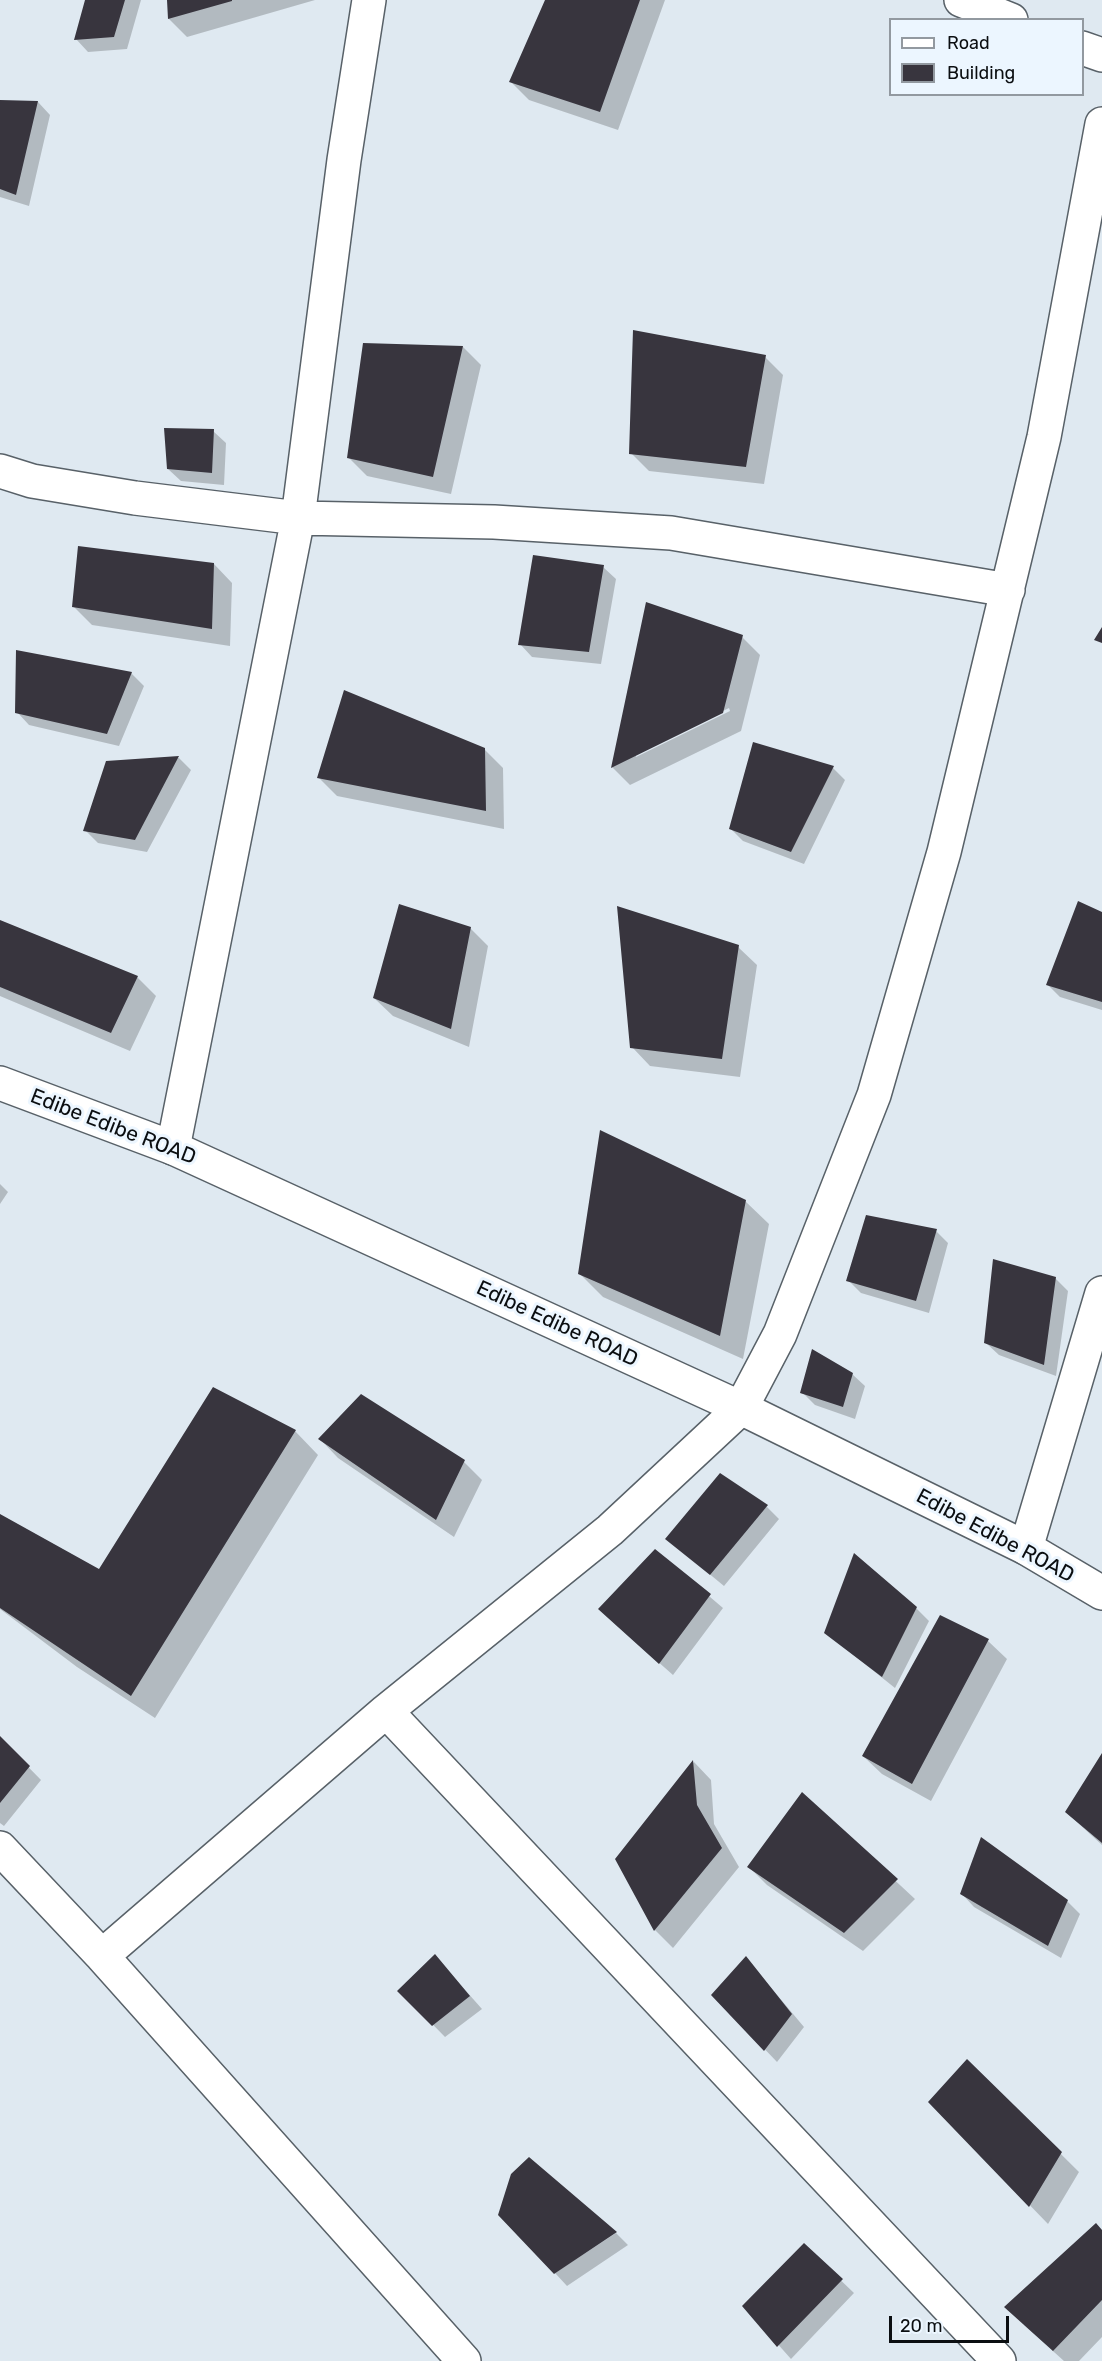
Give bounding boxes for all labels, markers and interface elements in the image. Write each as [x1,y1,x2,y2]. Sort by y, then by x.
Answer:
legend [889,18,1084,96]
text: Road [947,32,990,54]
text: Building [947,62,1015,84]
street label: Edibe Edibe ROAD [27,1084,199,1170]
street label: Edibe Edibe ROAD [472,1276,642,1372]
street label: Edibe Edibe ROAD [912,1484,1078,1588]
scale bar [892,2304,1012,2342]
text: 20 m [900,2315,942,2337]

